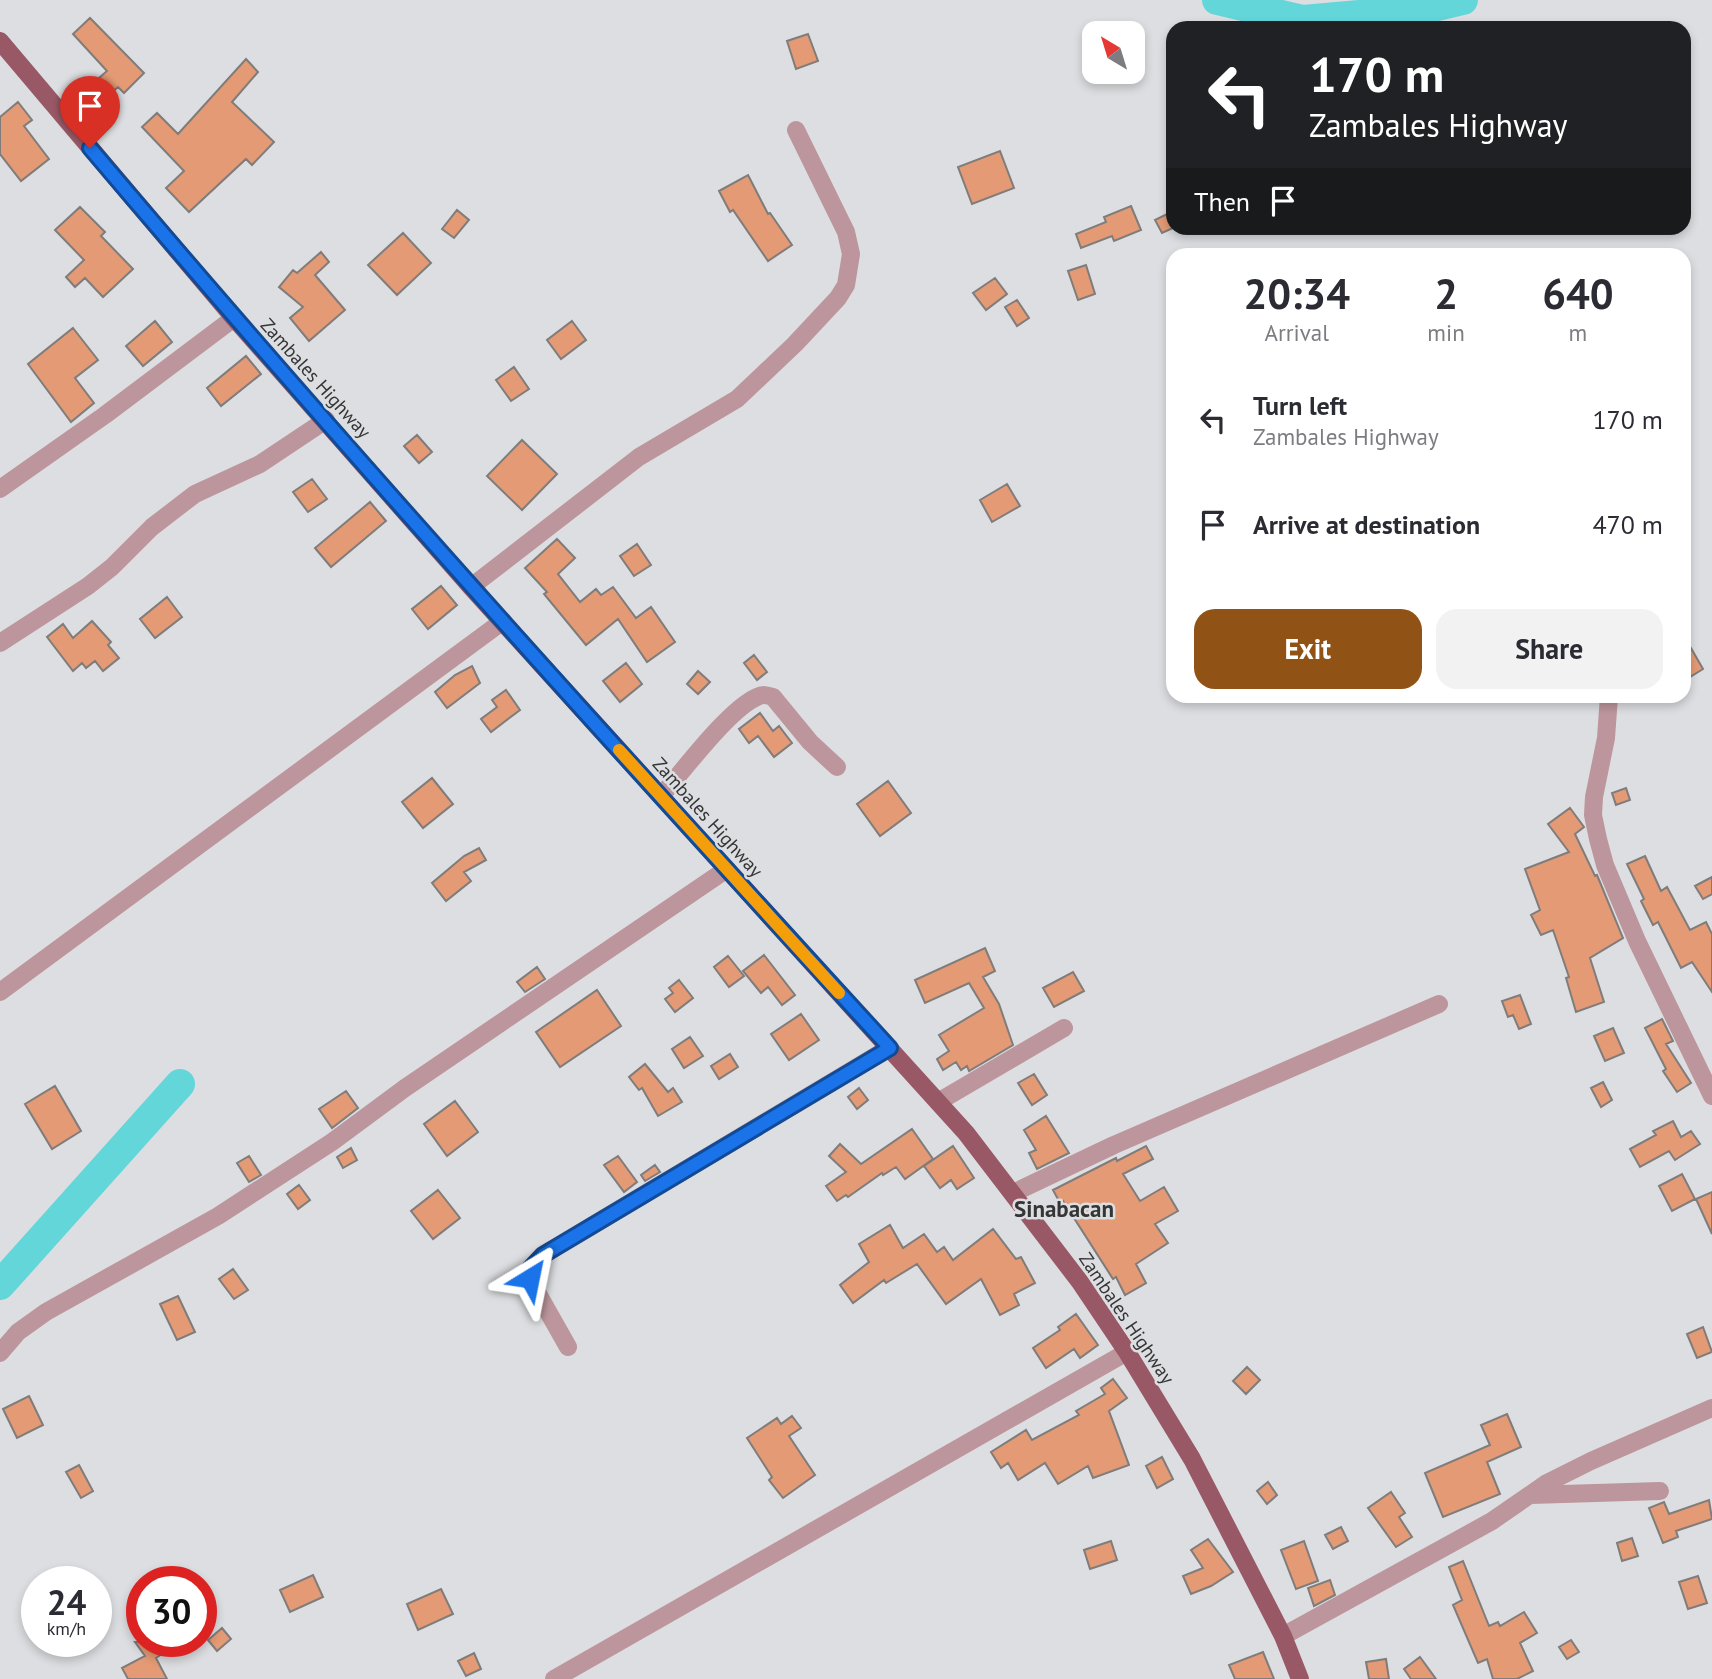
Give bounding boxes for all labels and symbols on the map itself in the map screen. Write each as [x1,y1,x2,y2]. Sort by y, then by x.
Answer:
north arrow [1082,21,1144,84]
pin [60,76,120,148]
street label: Zambales Highway [256,313,376,443]
street label: Zambales Highway [648,752,768,882]
district label: Sinabacan [1014,1194,1114,1223]
position arrow [493,1241,567,1315]
street label: Zambales Highway [1074,1248,1180,1388]
speed limit sign: 30 [126,1566,217,1657]

